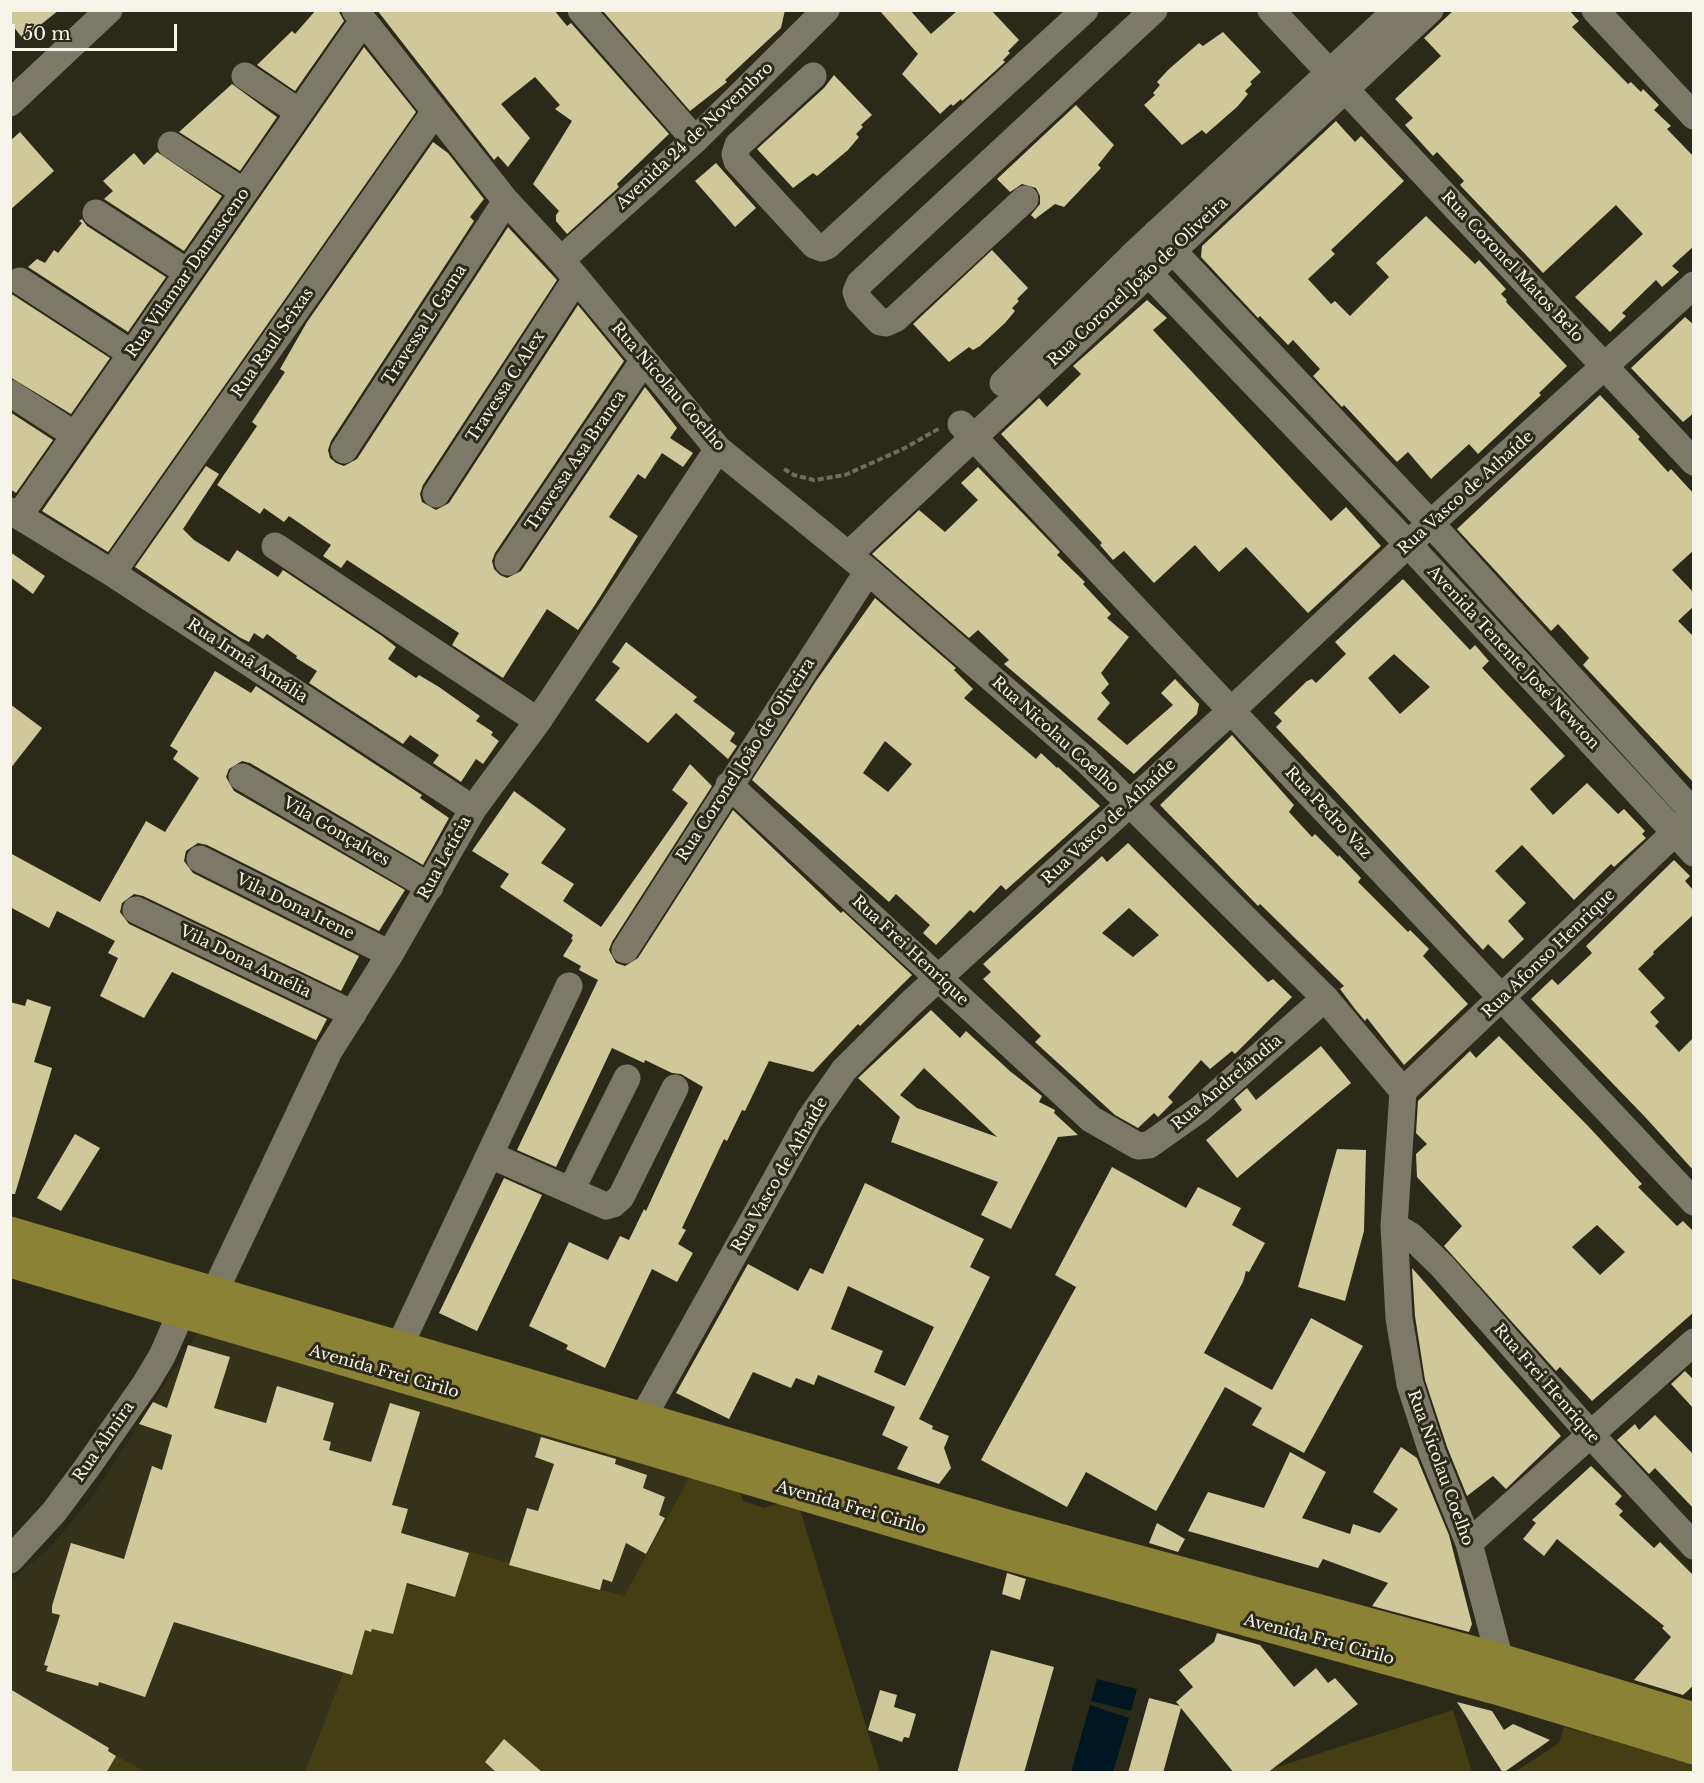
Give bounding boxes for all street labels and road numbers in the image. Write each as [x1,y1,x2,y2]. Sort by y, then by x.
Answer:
street label: Avenida 24 de Novembro [613,58,777,214]
street label: Rua Vilamar Damasceno [122,185,254,361]
street label: Rua Coronel Matos Belo [1437,187,1587,347]
street label: Rua Coronel João de Oliveira [1044,194,1232,370]
street label: Travessa L Gama [379,261,471,389]
street label: Rua Raul Seixas [228,284,318,402]
street label: Rua Nicolau Coelho [607,319,729,455]
street label: Travessa C Alex [463,328,549,446]
street label: Travessa Asa Branca [522,387,630,535]
street label: Rua Vasco de Athaíde [1394,427,1538,559]
street label: Avenida Tenente José Newton [1423,562,1603,754]
street label: Rua Irmã Amália [183,615,311,707]
street label: Rua Coronel João de Oliveira [673,655,819,865]
street label: Rua Nicolau Coelho [988,673,1122,797]
street label: Rua Vasco de Athaíde [1038,755,1180,889]
street label: Rua Pedro Vaz [1281,763,1375,863]
street label: Vila Gonçalves [279,794,393,870]
street label: Rua Letícia [414,813,476,903]
street label: Vila Dona Irene [233,870,357,944]
street label: Rua Afonso Henrique [1479,885,1619,1023]
street label: Rua Frei Henrique [848,892,972,1010]
street label: Vila Dona Amélia [176,922,314,1002]
street label: Rua Andrelándia [1168,1031,1286,1135]
street label: Rua Vasco de Athaíde [728,1094,832,1256]
street label: Rua Frei Henrique [1489,1320,1603,1448]
street label: Avenida Frei Cirilo [307,1341,461,1403]
street label: Rua Nicolau Coelho [1403,1388,1477,1548]
street label: Rua Almira [69,1398,139,1486]
street label: Avenida Frei Cirilo [774,1477,928,1539]
street label: Avenida Frei Cirilo [1242,1611,1396,1669]

